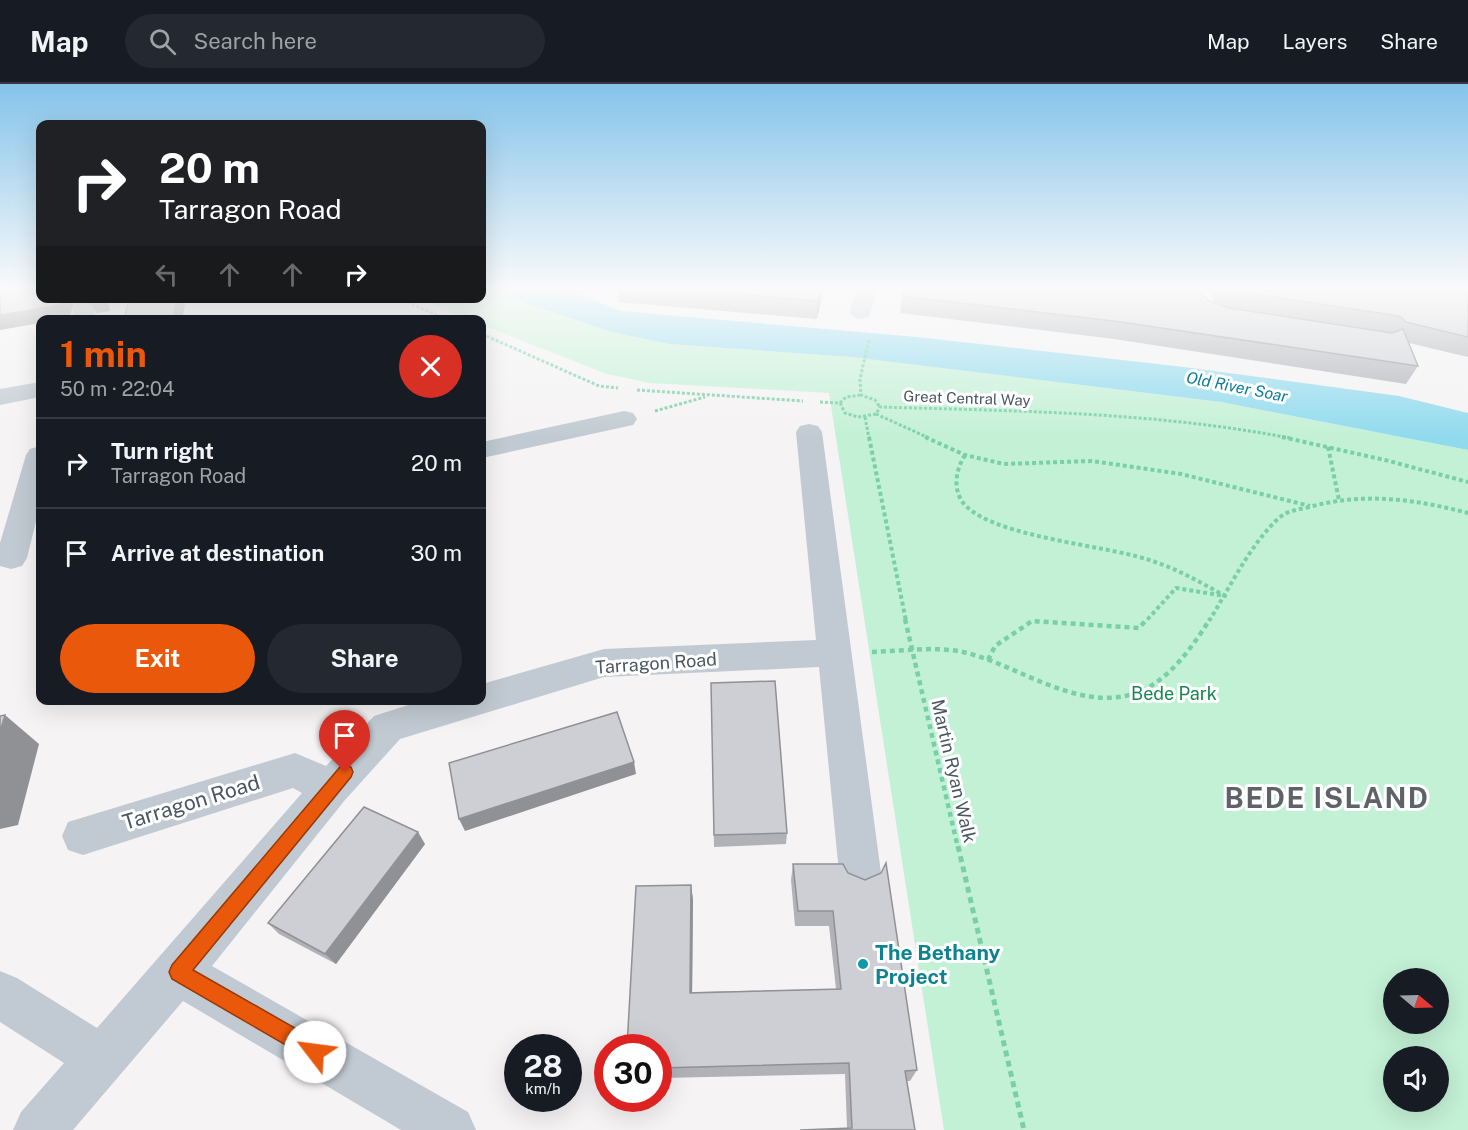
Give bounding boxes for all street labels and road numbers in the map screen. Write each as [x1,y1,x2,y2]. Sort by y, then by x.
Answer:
street label: Great Central Way [903,387,1031,409]
street label: Tarragon Road [595,648,717,678]
street label: Martin Ryan Walk [927,697,981,845]
street label: Tarragon Road [119,769,263,835]

